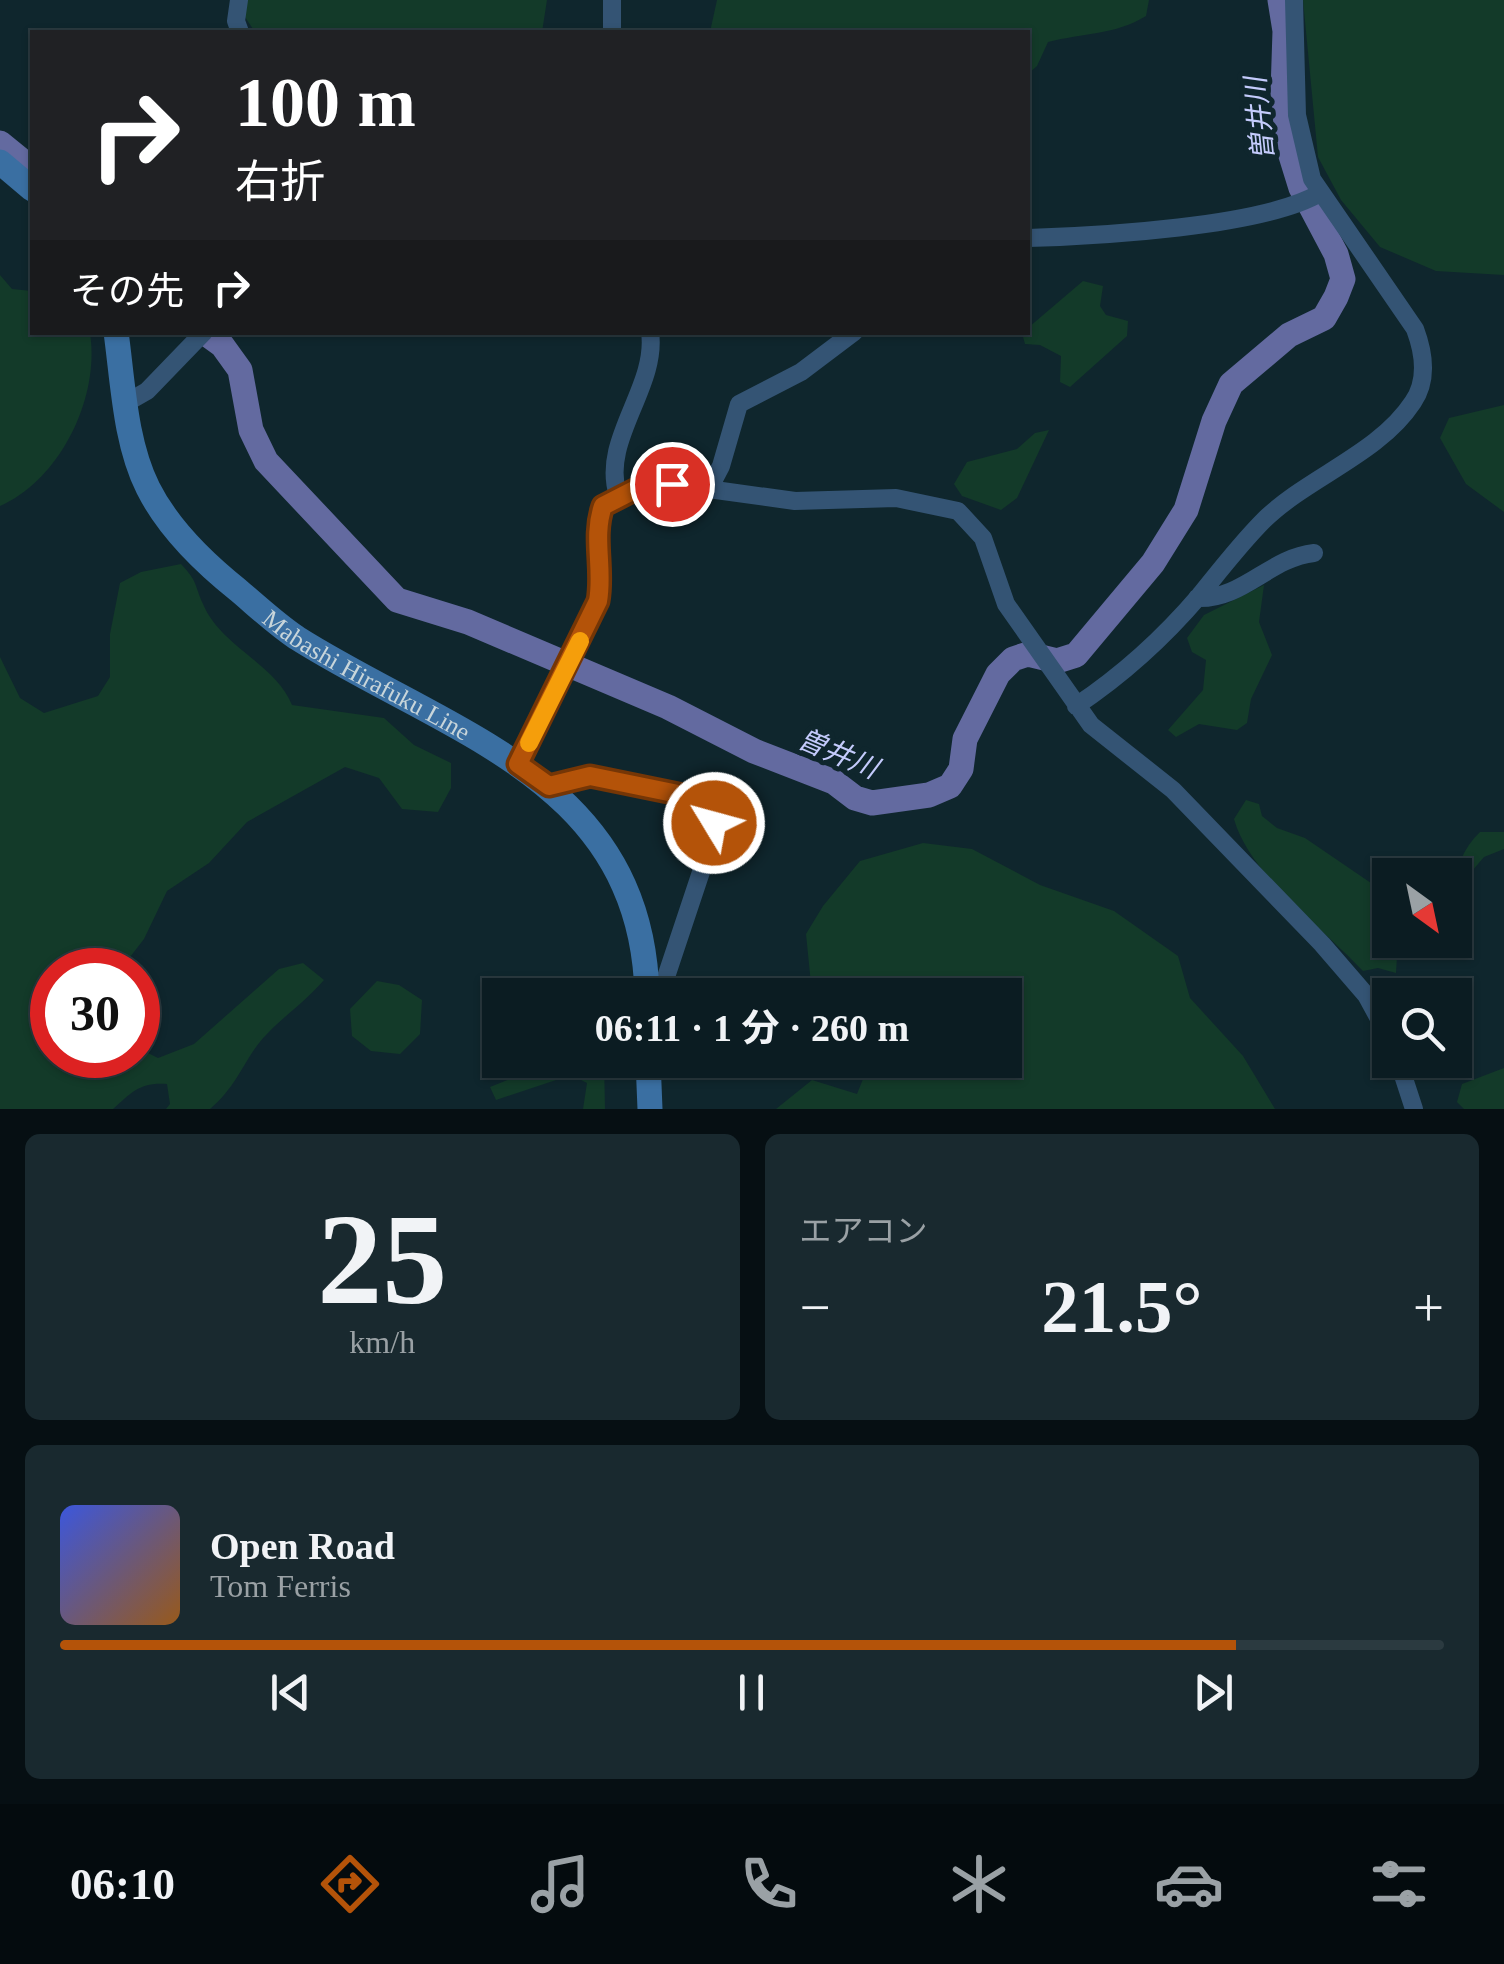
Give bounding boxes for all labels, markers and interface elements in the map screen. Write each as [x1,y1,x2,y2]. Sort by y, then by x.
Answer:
text: 100 m [235,64,416,141]
icon: right [70,70,200,200]
water label: 曽井川 [1239,73,1279,162]
text: 右折 [235,157,325,207]
icon: right [204,260,259,315]
text: その先 [70,270,184,312]
pin [630,442,715,527]
icon: arrive [645,457,700,512]
street label: Mabashi Hirafuku Line [258,605,475,746]
water label: 曽井川 [793,723,885,785]
position arrow [662,771,766,875]
north arrow [1372,858,1472,958]
map controls [1372,858,1472,1078]
speed limit sign: 30 [30,948,160,1078]
button: search [1372,978,1472,1078]
text: 06:11 · 1 分 · 260 m [595,1007,909,1049]
text: 25 [317,1187,447,1331]
text: エアコン [800,1213,928,1249]
text: 21.5° [1041,1265,1202,1348]
text: − [800,1277,831,1338]
text: + [1413,1277,1444,1338]
text: km/h [349,1324,415,1360]
text: Open Road [210,1525,395,1567]
text: Tom Ferris [210,1568,351,1604]
icon: previous [263,1665,318,1720]
icon: pause [724,1665,779,1720]
icon: next [1186,1665,1241,1720]
icon: directions [315,1849,385,1919]
icon: music [525,1849,595,1919]
icon: phone [734,1849,804,1919]
icon: climate [944,1849,1014,1919]
icon: car [1154,1849,1224,1919]
icon: filters [1364,1849,1434,1919]
text: 06:10 [70,1859,175,1909]

